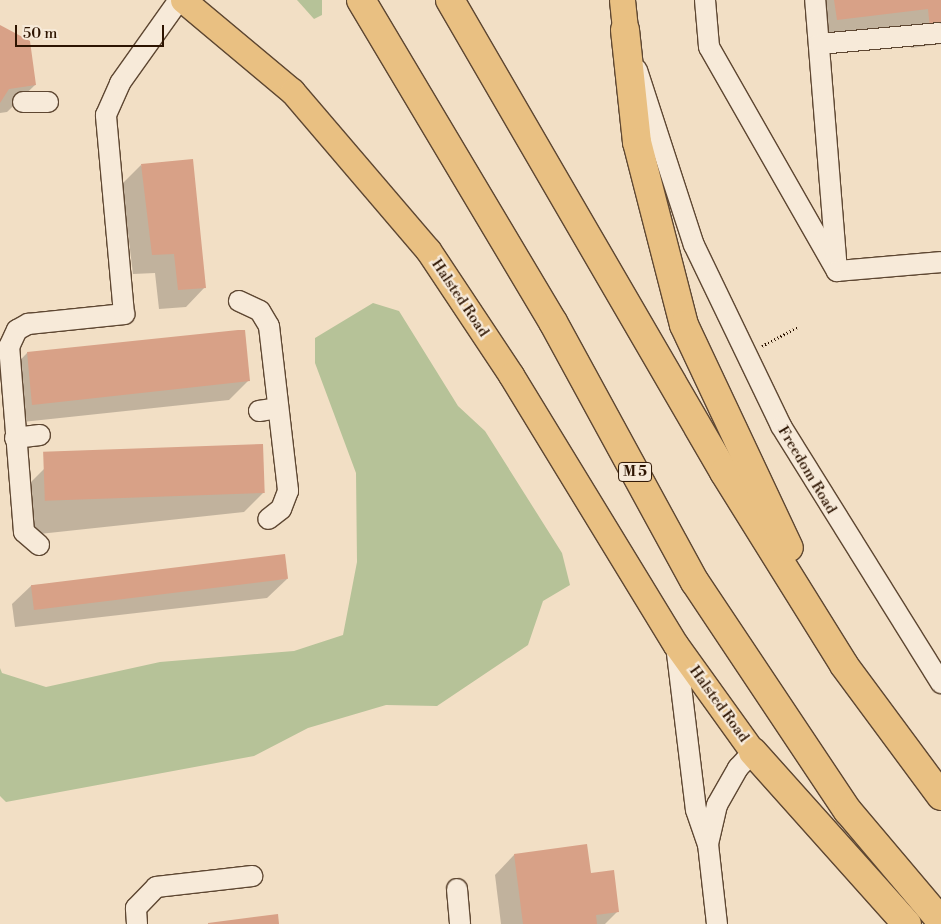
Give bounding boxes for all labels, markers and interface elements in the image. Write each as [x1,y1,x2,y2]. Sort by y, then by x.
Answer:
scale bar [18,15,166,47]
text: 50 m [23,24,57,43]
street label: Halsted Road [427,256,493,340]
street label: Freedom Road [774,423,840,517]
road number: M 5 [618,461,652,484]
street label: Halsted Road [685,662,753,746]

